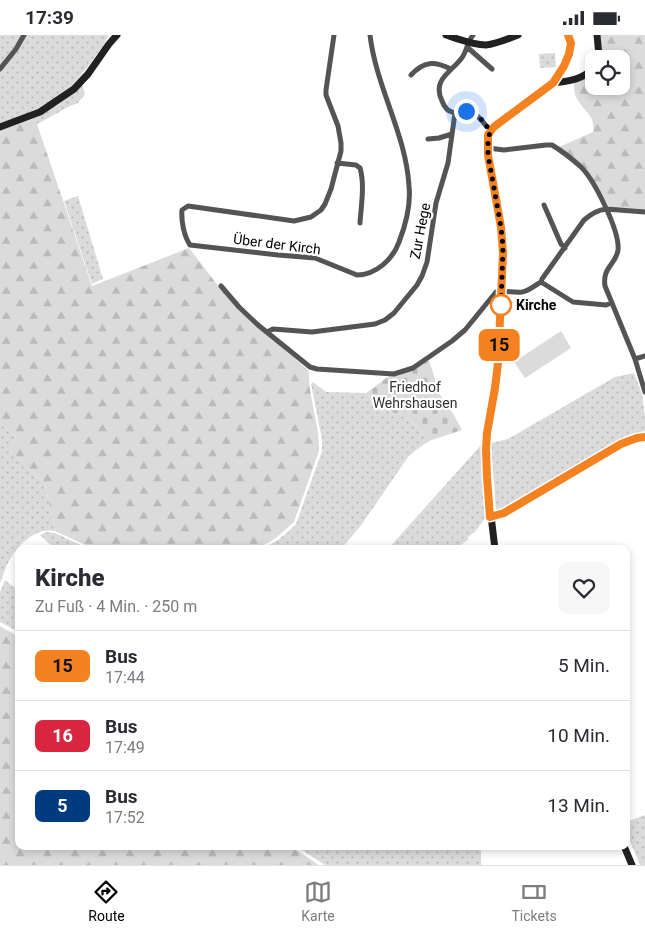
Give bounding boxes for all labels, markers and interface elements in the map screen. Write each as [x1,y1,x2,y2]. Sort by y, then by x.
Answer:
text: 17:39 [25,6,74,29]
map controls [585,50,630,95]
button: locate [585,50,630,95]
your location [454,99,479,124]
street label: Zur Hege [407,202,433,260]
street label: Über der Kirch [232,231,322,257]
marker: Kirche [490,294,512,316]
place label: Kirche [516,297,557,313]
line badge: 15 [476,329,522,361]
text: 15 [489,334,509,355]
park label: Friedhof Wehrshausen [373,379,457,411]
button: heart [558,562,610,614]
text: Kirche [35,564,105,592]
text: Zu Fuß · 4 Min. · 250 m [35,597,197,616]
text: Bus [105,645,138,668]
text: 5 Min. [558,654,610,677]
text: 15 [52,655,73,676]
text: 17:44 [105,668,145,687]
text: Bus [105,715,138,738]
text: 10 Min. [547,724,610,747]
text: 16 [52,725,73,746]
text: 17:49 [105,738,145,757]
text: Bus [105,785,138,808]
text: 13 Min. [547,794,610,817]
text: 5 [57,795,68,816]
text: 17:52 [105,808,145,827]
tab: Route [88,878,125,924]
tab: Karte [301,878,335,924]
tab: Tickets [511,878,557,924]

